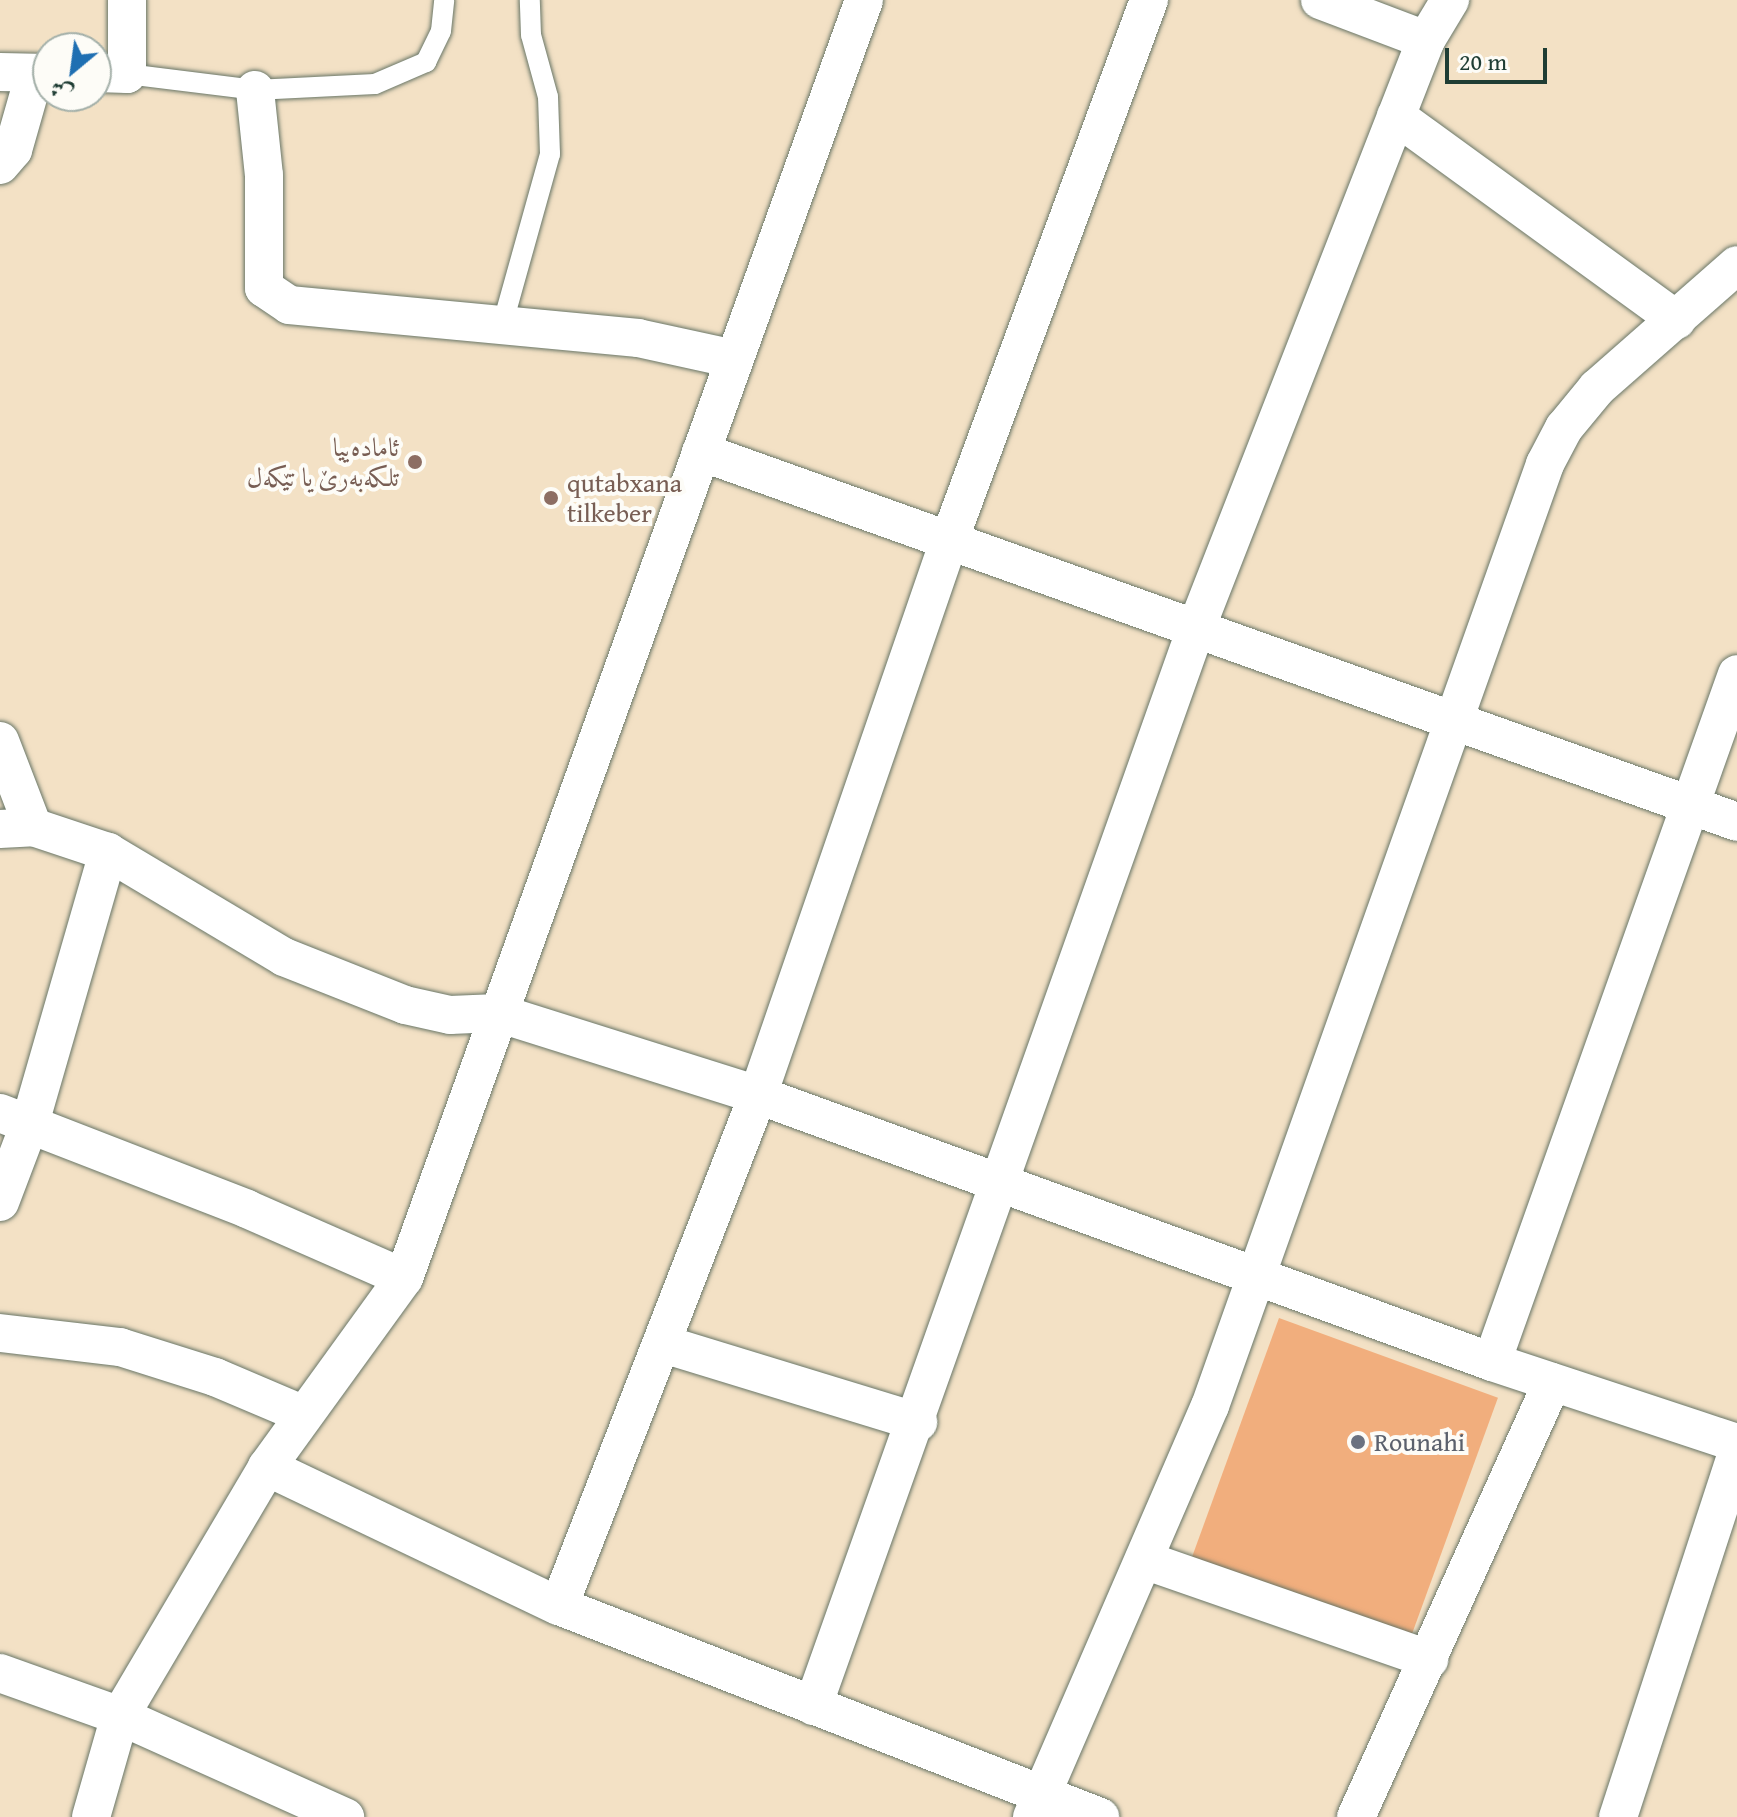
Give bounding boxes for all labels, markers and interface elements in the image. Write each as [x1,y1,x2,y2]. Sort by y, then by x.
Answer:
north arrow [32,32,112,112]
scale bar [1449,32,1551,82]
text: 20 m [1459,44,1507,79]
text: ش [44,72,79,111]
place label: ئامادەییا تلکەبەرێ یا تێکەل [247,431,399,492]
marker: ئامادەییا تلکەبەرێ یا تێکەل [406,453,424,471]
place label: qutabxana tilkeber [567,467,682,528]
marker: qutabxana tilkeber [542,489,560,507]
place label: Rounahi [1374,1426,1465,1458]
marker: Rounahi [1349,1433,1367,1451]

